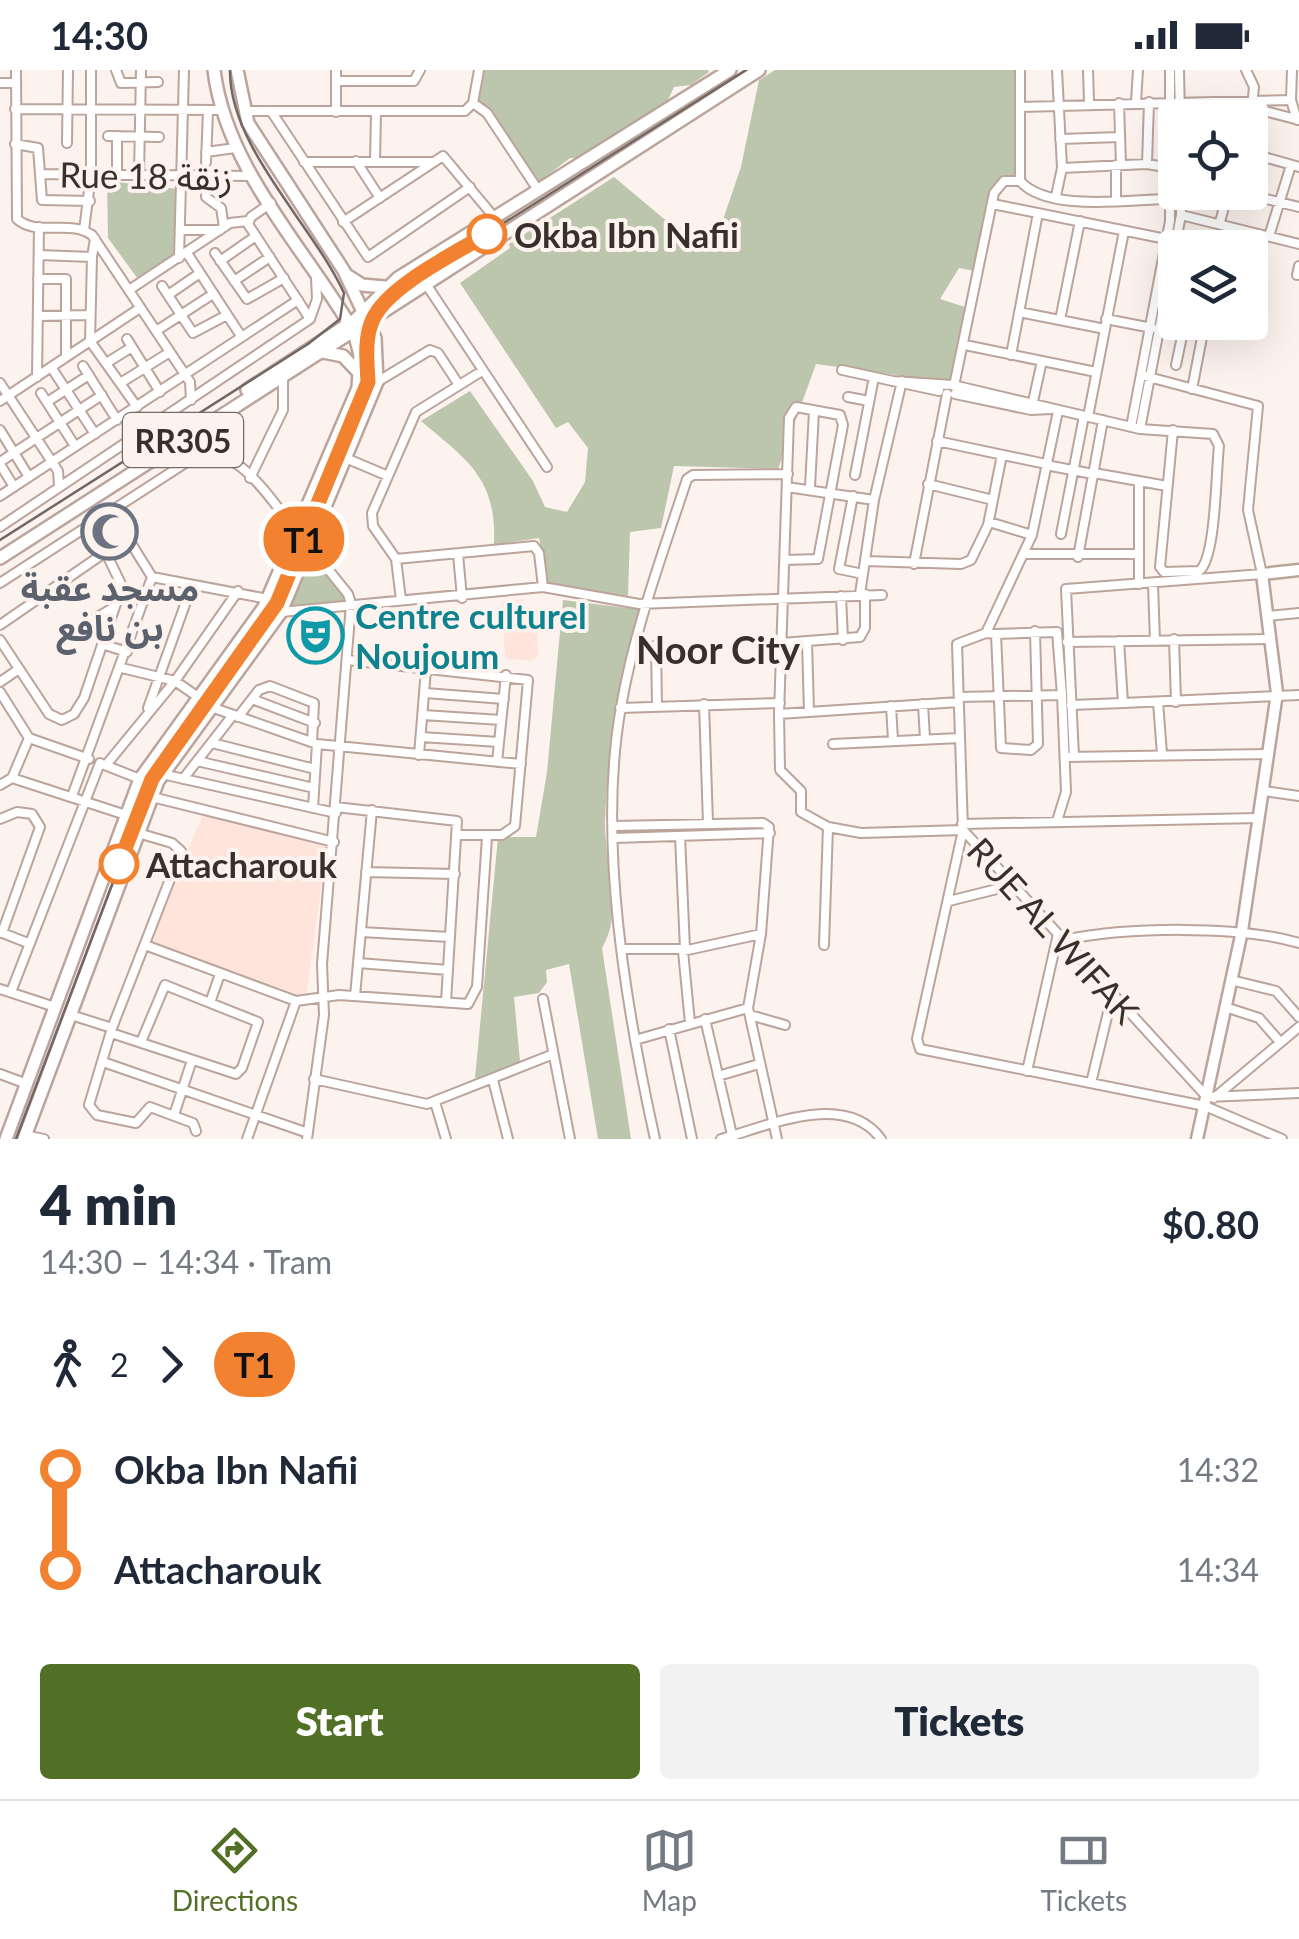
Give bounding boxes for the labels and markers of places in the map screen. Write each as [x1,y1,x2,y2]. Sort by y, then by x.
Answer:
place label: Okba Ibn Nafii [514,213,739,255]
marker: Okba Ibn Nafii [468,215,506,253]
mosque icon: مسجد عقبة بن نافع [80,501,140,561]
place label: مسجد عقبة بن نافع [21,566,199,655]
place label: Centre culturel Noujoum [355,594,587,676]
theatre icon: Centre culturel Noujoum [286,605,346,665]
place label: Attacharouk [145,843,337,885]
marker: Attacharouk [100,845,138,883]

